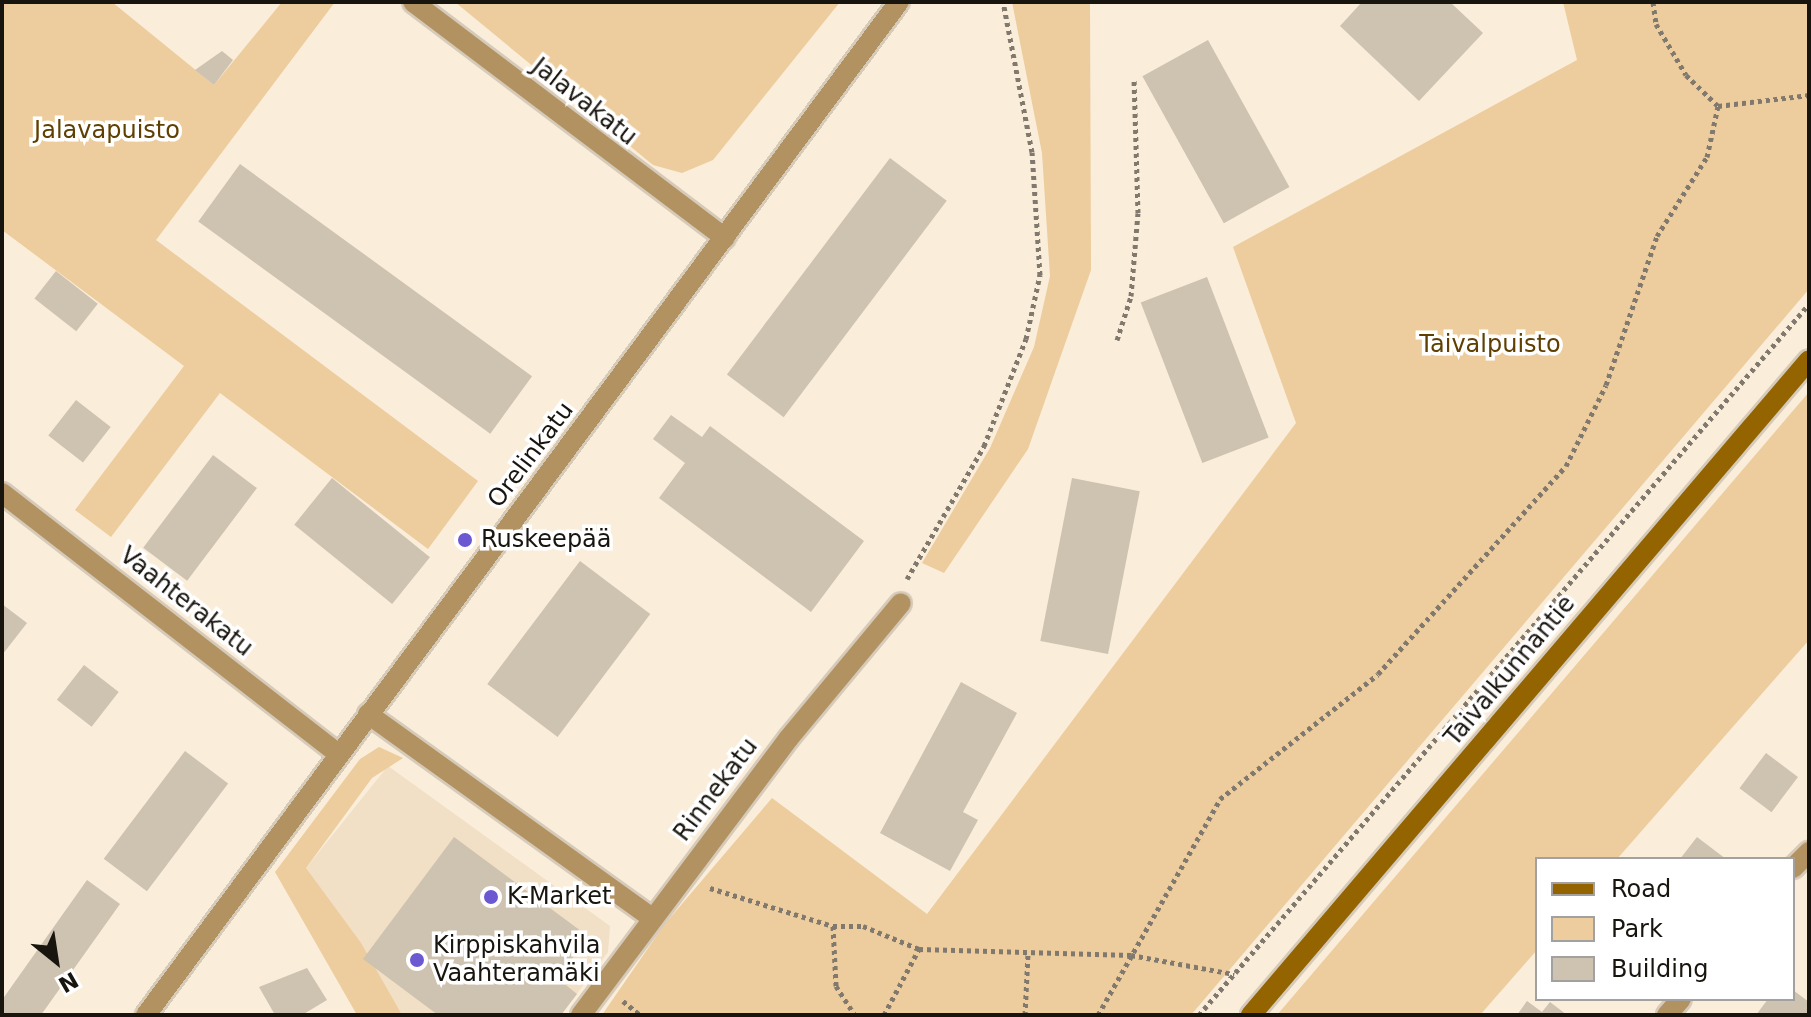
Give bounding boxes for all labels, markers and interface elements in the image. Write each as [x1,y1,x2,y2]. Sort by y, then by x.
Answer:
street label: Jalavakatu [526,52,642,152]
park label: Jalavapuisto [34,117,180,145]
park label: Taivalpuisto [1419,331,1561,359]
street label: Orelinkatu [482,397,580,513]
place label: Ruskeepää [481,526,612,554]
marker: Ruskeepää [456,531,474,549]
street label: Vaahterakatu [114,541,258,663]
street label: Taivalkunnantie [1439,590,1581,752]
street label: Rinnekatu [668,733,764,847]
legend [1535,857,1795,1001]
text: Road [1611,875,1671,903]
place label: K-Market [507,883,611,911]
marker: K-Market [482,888,500,906]
text: Park [1611,915,1663,943]
north arrow [16,921,96,1001]
place label: Kirppiskahvila Vaahteramäki [433,932,601,988]
marker: Kirppiskahvila Vaahteramäki [408,951,426,969]
text: Building [1611,955,1708,983]
text: N [54,967,82,998]

